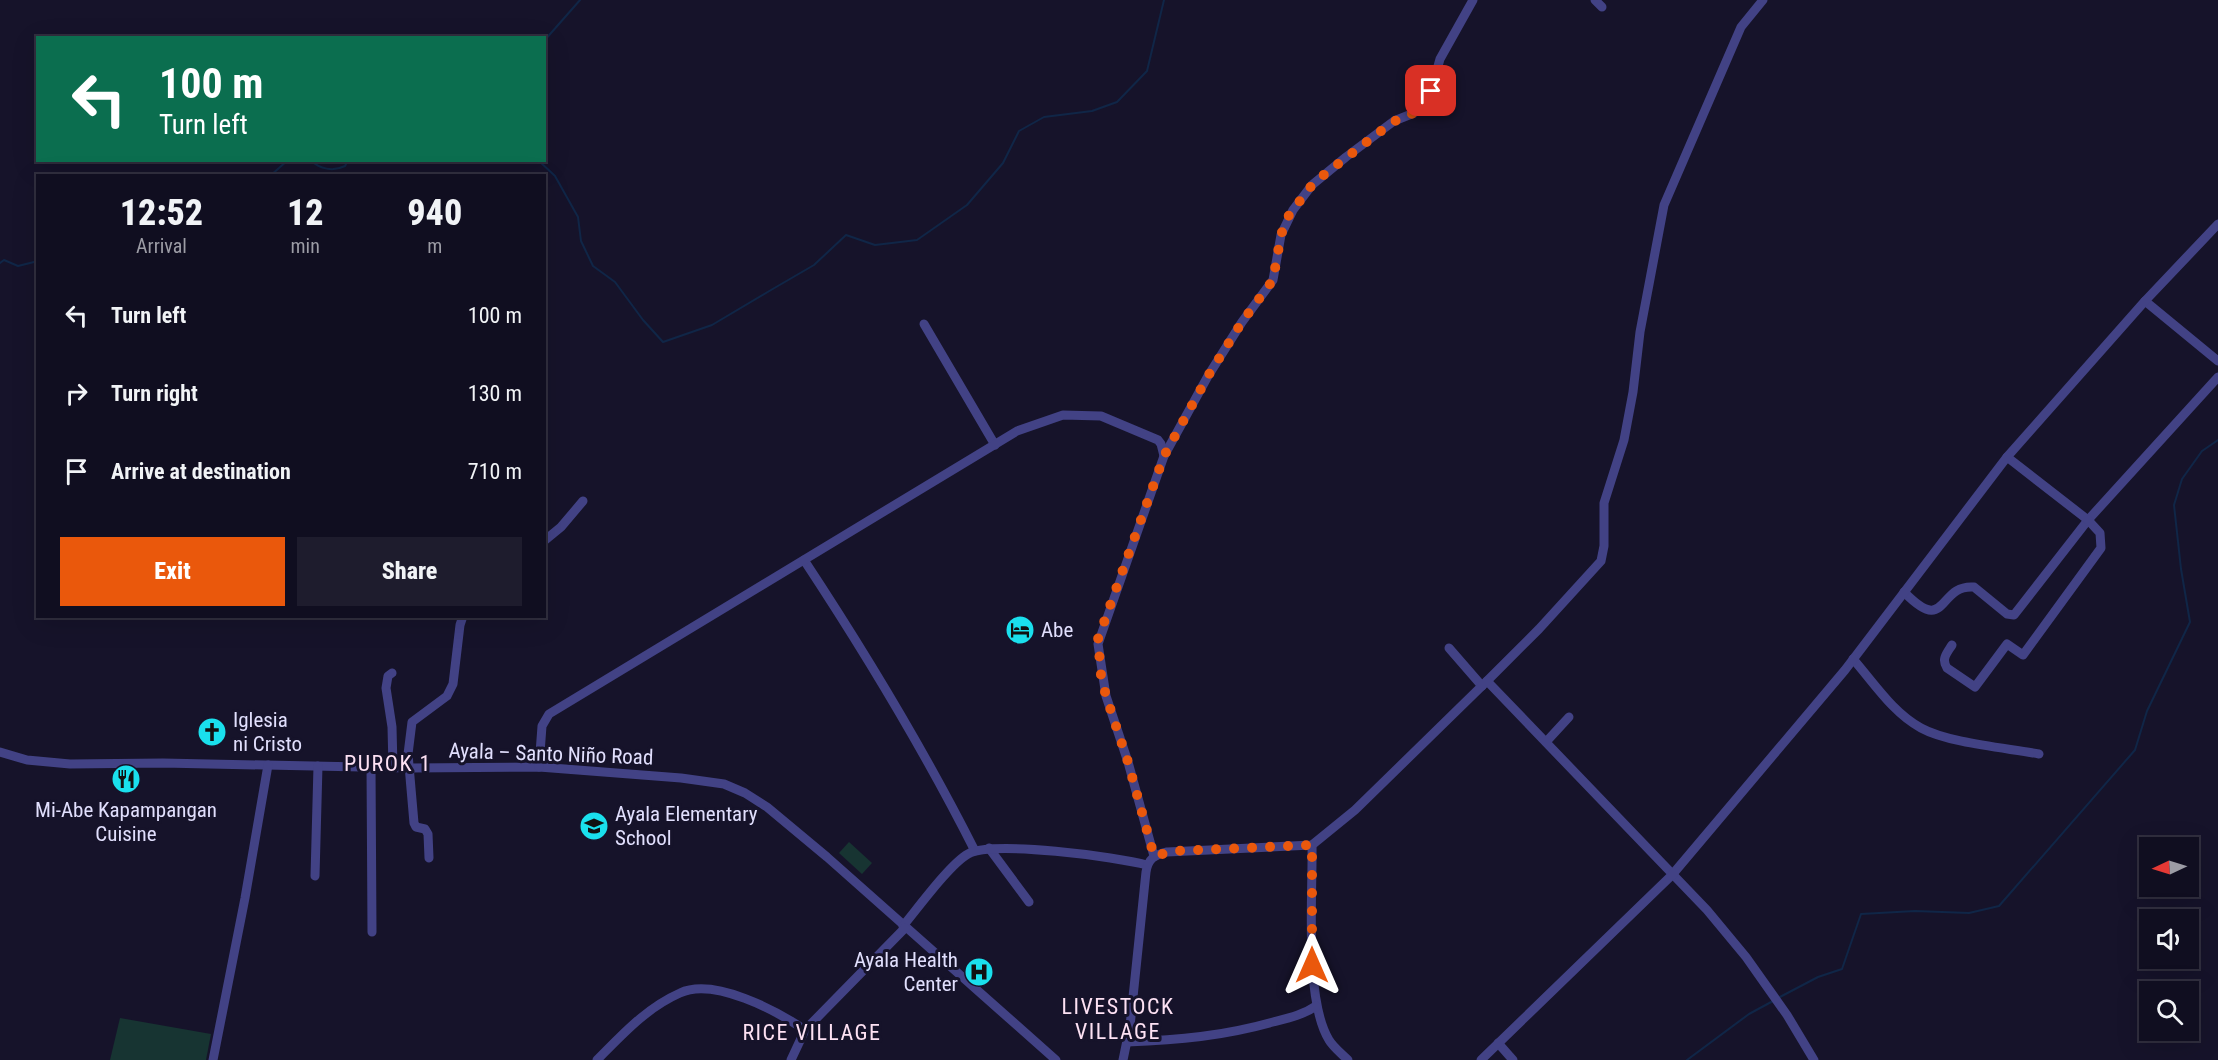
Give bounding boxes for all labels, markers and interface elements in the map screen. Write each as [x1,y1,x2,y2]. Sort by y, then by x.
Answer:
text: 100 m [159,59,264,108]
icon: left [60,60,138,138]
pin [1405,65,1456,116]
icon: arrive [1414,74,1447,107]
text: Turn left [159,109,248,141]
text: 12:52 [120,192,203,234]
text: 12 [287,192,324,234]
text: 940 [407,192,462,234]
text: Arrival [136,234,187,258]
text: min [291,234,320,258]
text: m [427,234,442,258]
icon: left [60,299,93,332]
text: Turn left [111,303,186,328]
text: 100 m [468,303,522,328]
icon: right [60,377,93,410]
text: Turn right [111,381,198,406]
text: 130 m [468,381,522,406]
icon: arrive [60,455,93,488]
text: Arrive at destination [111,459,291,484]
text: 710 m [468,459,522,484]
button: Exit [60,537,285,606]
button: Share [297,537,522,606]
hotel icon: Abe [1004,614,1036,646]
place label: Abe [1041,618,1073,642]
place label: Iglesia ni Cristo [233,708,302,756]
church icon: Iglesia ni Cristo [196,716,228,748]
street label: Ayala – Santo Niño Road [448,738,654,770]
district label: PUROK 1 [344,751,432,776]
restaurant icon: Mi-Abe Kapampangan Cuisine [110,763,142,795]
place label: Mi-Abe Kapampangan Cuisine [35,798,217,846]
place label: Ayala Elementary School [615,802,758,850]
school or university icon: Ayala Elementary School [578,810,610,842]
north arrow [2139,837,2199,897]
map controls [2139,837,2199,1041]
button: sound [2139,909,2199,969]
position arrow [1280,933,1344,997]
place label: Ayala Health Center [854,948,958,996]
hospital icon: Ayala Health Center [963,956,995,988]
button: search [2139,981,2199,1041]
district label: LIVESTOCK VILLAGE [1062,994,1174,1044]
district label: RICE VILLAGE [742,1020,882,1045]

